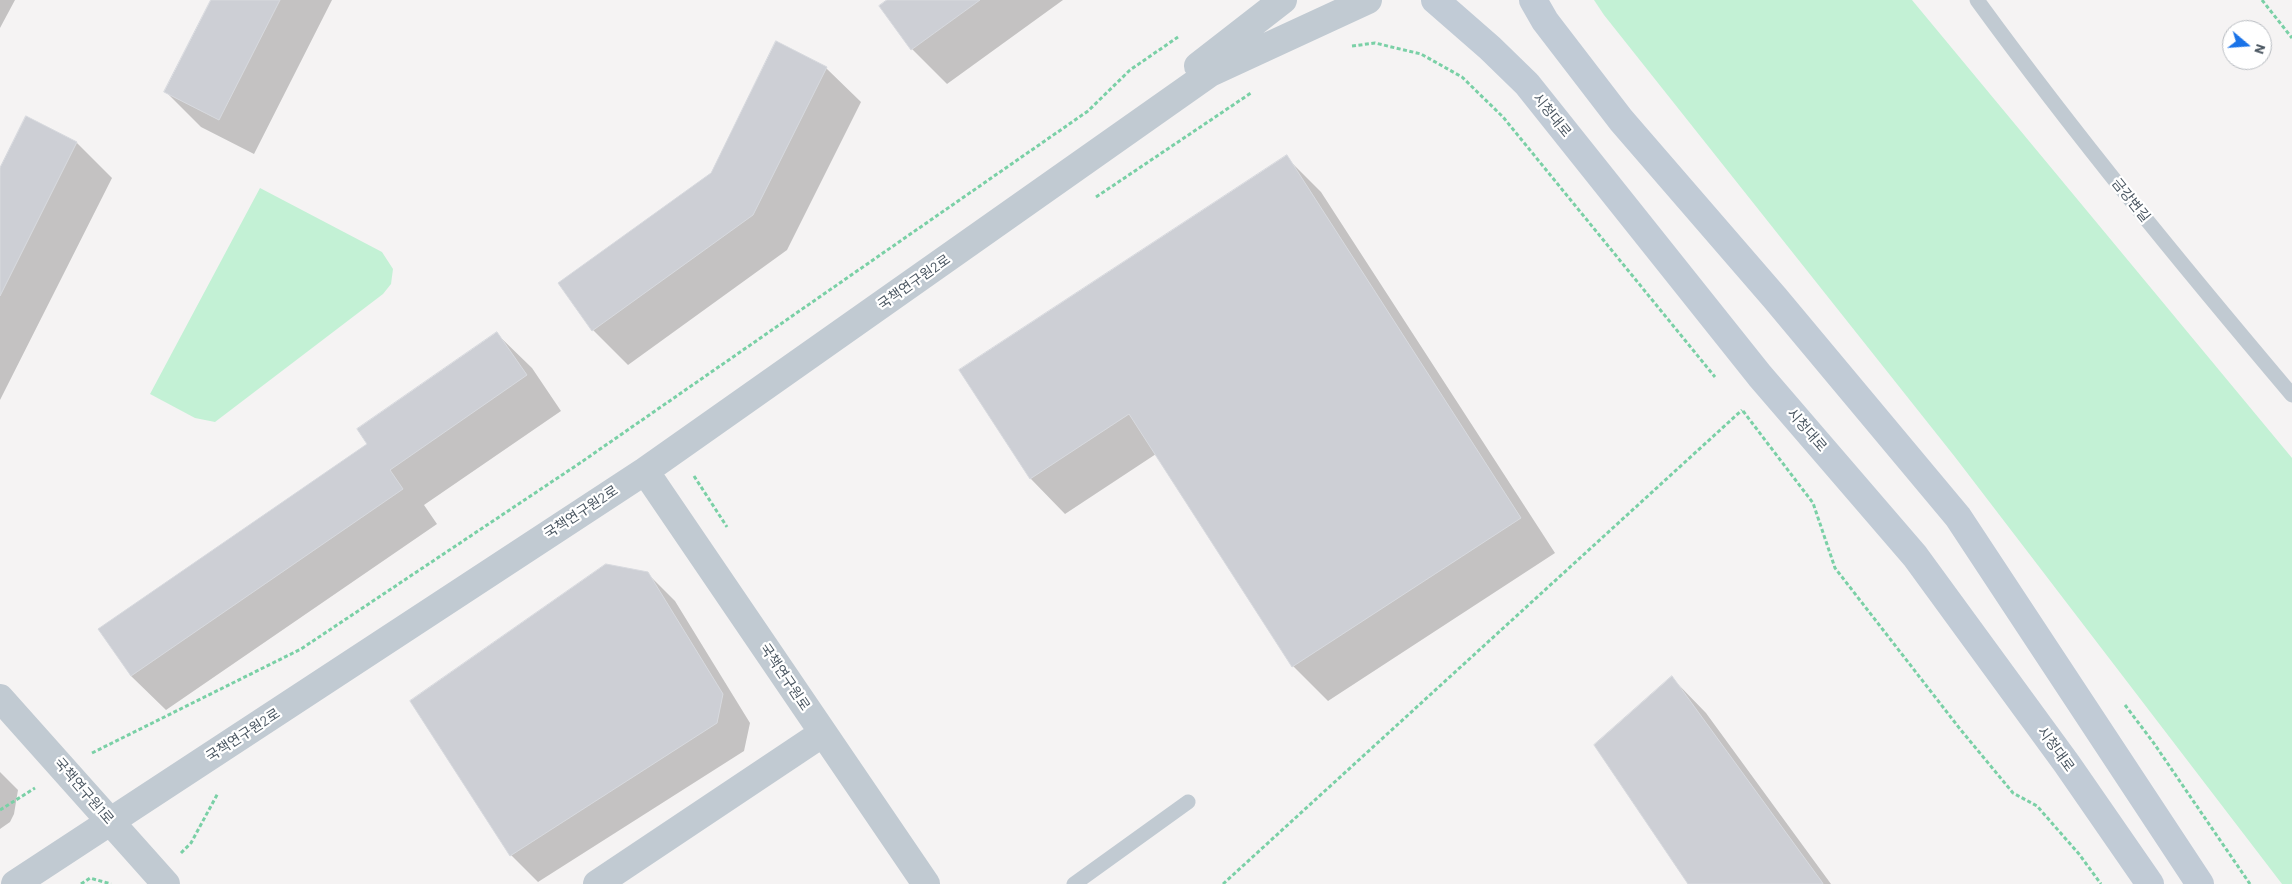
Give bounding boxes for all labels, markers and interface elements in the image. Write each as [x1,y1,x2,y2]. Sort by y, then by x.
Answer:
north arrow [2222,20,2272,70]
text: N [2251,42,2270,57]
street label: 시청대로 [1529,90,1575,140]
street label: 금강변길 [2108,175,2154,225]
street label: 국책연구원2로 [874,251,954,313]
street label: 시청대로 [1784,405,1830,455]
street label: 국책연구원2로 [541,482,621,542]
street label: 국책연구원로 [756,640,814,714]
street label: 국책연구원2로 [203,705,283,765]
street label: 시청대로 [2034,723,2078,775]
street label: 국책연구원1로 [51,754,117,828]

